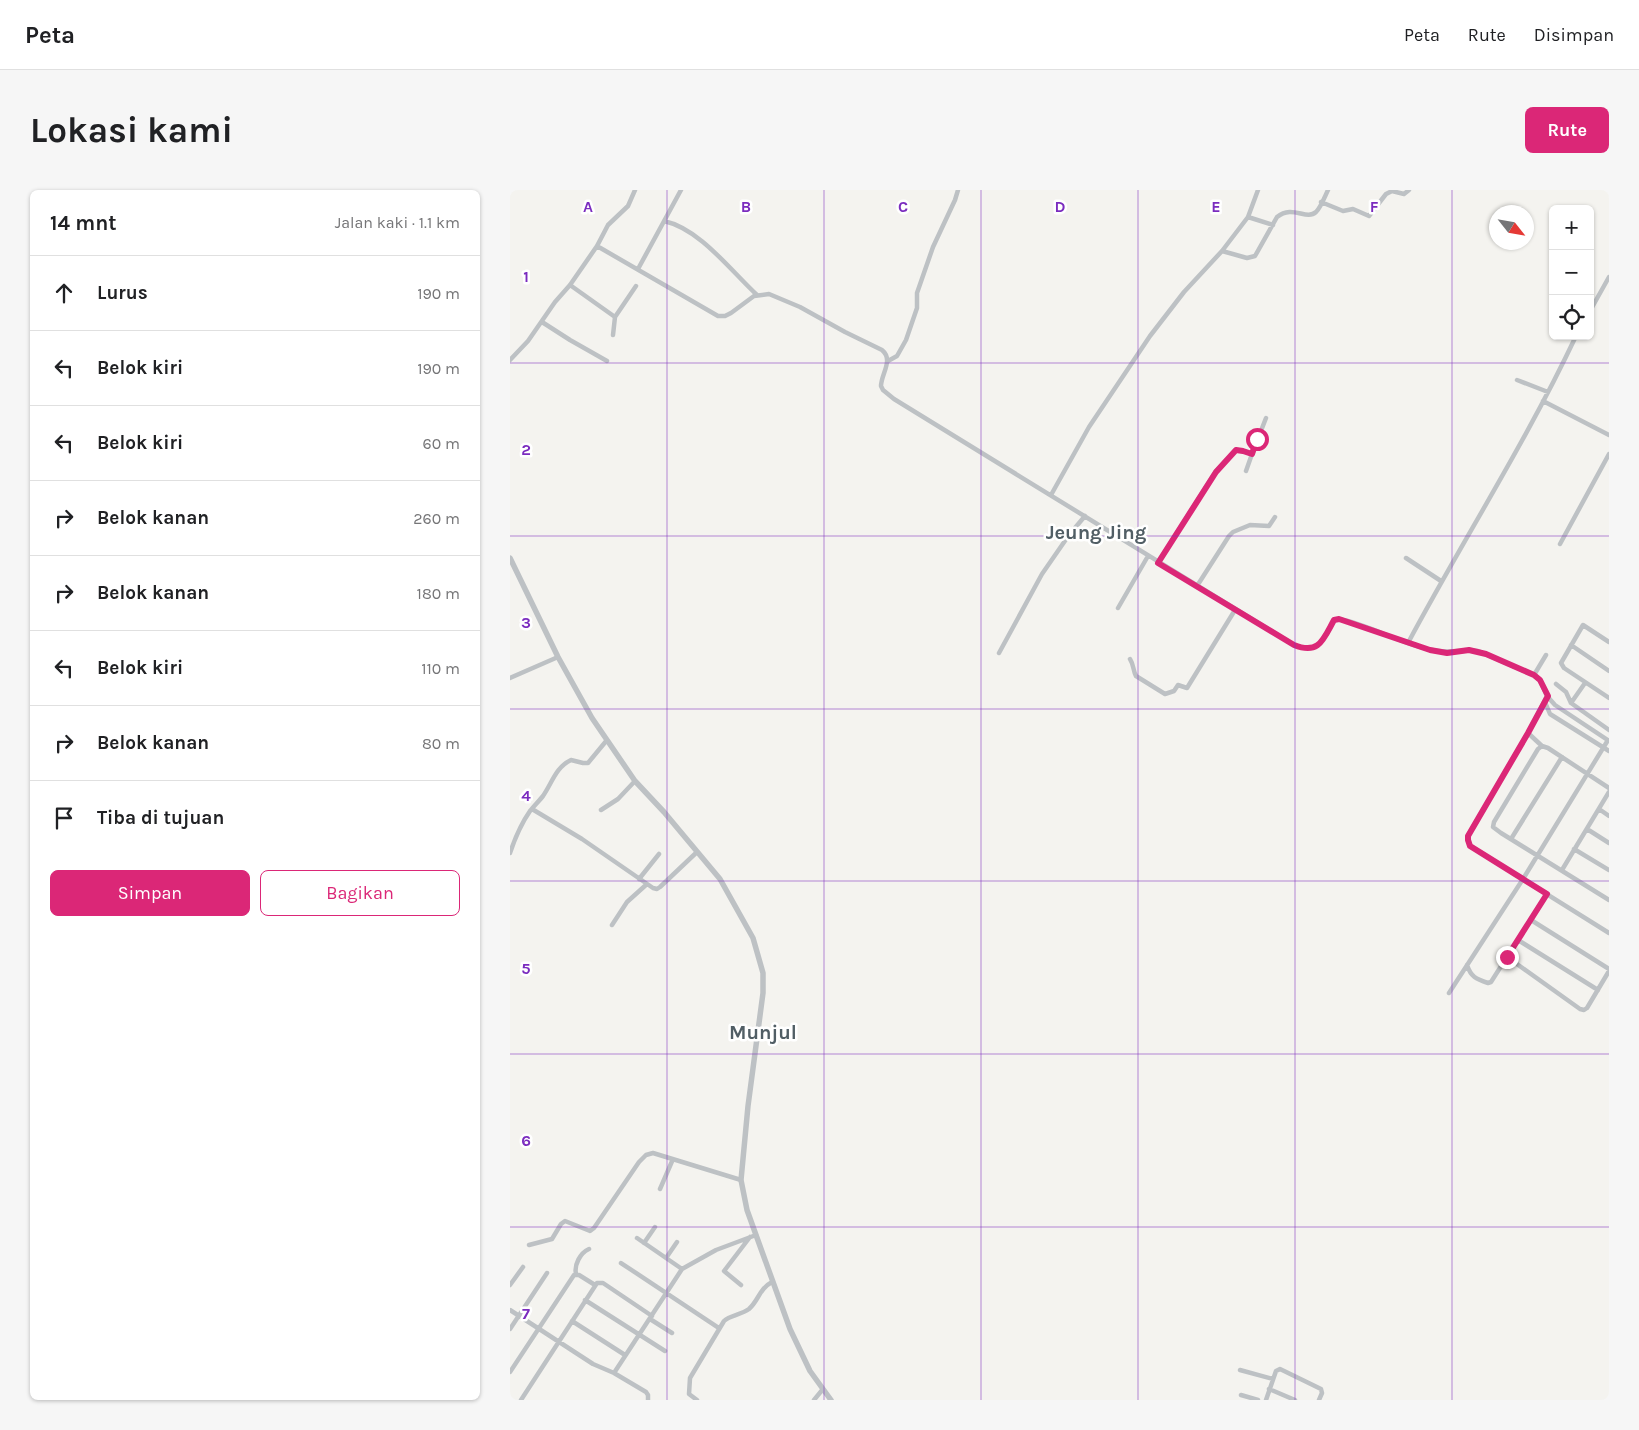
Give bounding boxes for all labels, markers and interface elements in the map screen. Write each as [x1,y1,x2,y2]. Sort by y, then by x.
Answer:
text: Peta [25,21,75,49]
text: Peta [1404,24,1440,46]
text: Rute [1468,24,1506,46]
text: Disimpan [1534,24,1614,46]
button: Rute [1525,107,1609,153]
text: Lokasi kami [30,110,233,151]
text: A [583,197,593,216]
text: B [741,197,751,216]
text: C [898,197,908,216]
text: D [1055,197,1066,216]
text: E [1211,197,1221,216]
text: F [1370,197,1379,216]
north arrow [1489,205,1534,250]
map controls [1549,205,1594,340]
button: + [1549,205,1594,250]
text: 14 mnt [50,211,117,235]
text: Jalan kaki · 1.1 km [335,213,460,232]
button: − [1549,250,1594,295]
text: 1 [523,267,529,286]
icon: ahead [50,279,78,307]
text: Lurus [97,282,148,304]
text: 190 m [417,284,460,303]
button: locate [1549,295,1594,340]
icon: left [50,354,78,382]
text: Belok kiri [97,357,183,379]
text: 190 m [417,359,460,378]
route start [1246,428,1269,451]
icon: left [50,429,78,457]
text: Belok kiri [97,432,183,454]
text: 60 m [423,434,460,453]
text: 2 [521,440,531,459]
icon: right [50,504,78,532]
text: Belok kanan [97,507,209,529]
text: 260 m [413,509,460,528]
district label: Jeung Jing [1046,521,1147,544]
icon: right [50,579,78,607]
text: Belok kanan [97,582,209,604]
text: 180 m [417,584,460,603]
text: 3 [521,613,531,632]
icon: left [50,654,78,682]
text: Belok kiri [97,657,183,679]
text: 110 m [421,659,460,678]
icon: right [50,729,78,757]
text: Belok kanan [97,732,209,754]
text: 80 m [422,734,460,753]
text: 4 [521,786,531,805]
icon: arrive [50,804,78,832]
text: Tiba di tujuan [97,807,224,829]
button: Simpan [50,870,250,916]
button: Bagikan [260,870,460,916]
route end [1496,946,1519,969]
text: 5 [521,959,531,978]
district label: Munjul [729,1021,797,1044]
text: 6 [521,1131,531,1150]
text: 7 [522,1304,530,1323]

